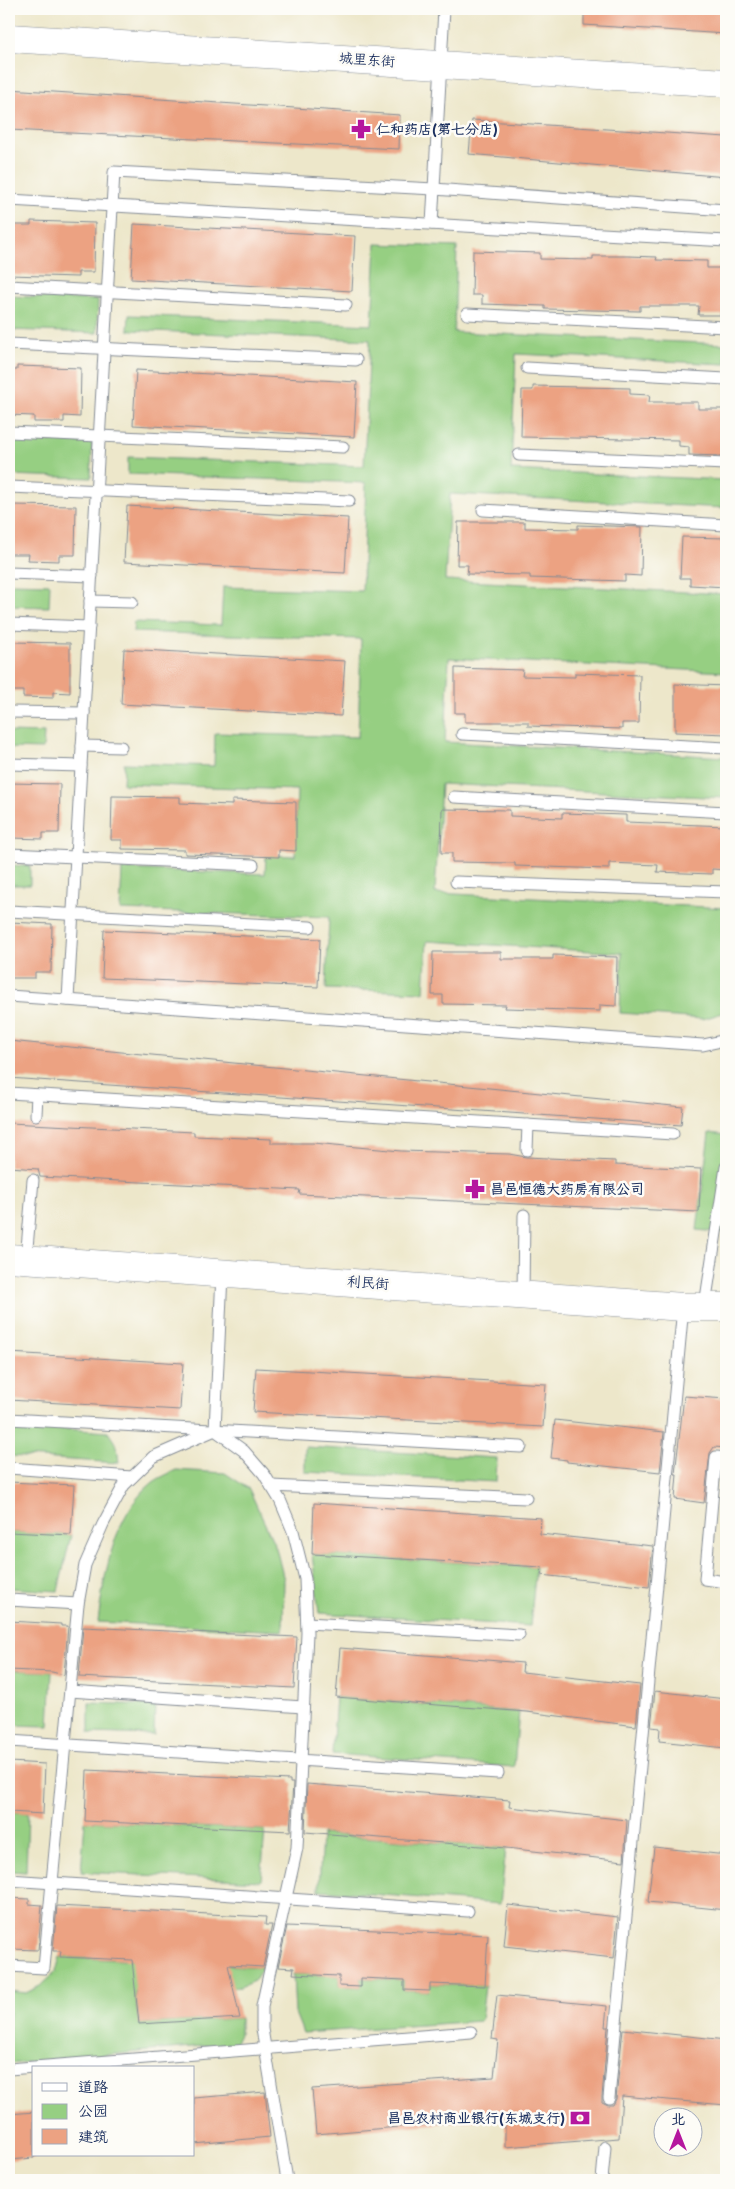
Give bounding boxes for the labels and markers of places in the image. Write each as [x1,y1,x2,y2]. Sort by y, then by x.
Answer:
pharmacy icon: 仁和药店(第七分店) [350,118,372,140]
place label: 仁和药店(第七分店) [376,121,498,138]
pharmacy icon: 昌邑恒德大药房有限公司 [464,1178,486,1200]
place label: 昌邑恒德大药房有限公司 [490,1181,644,1198]
bank icon: 昌邑农村商业银行(东城支行) [569,2107,591,2129]
place label: 昌邑农村商业银行(东城支行) [387,2110,565,2127]

